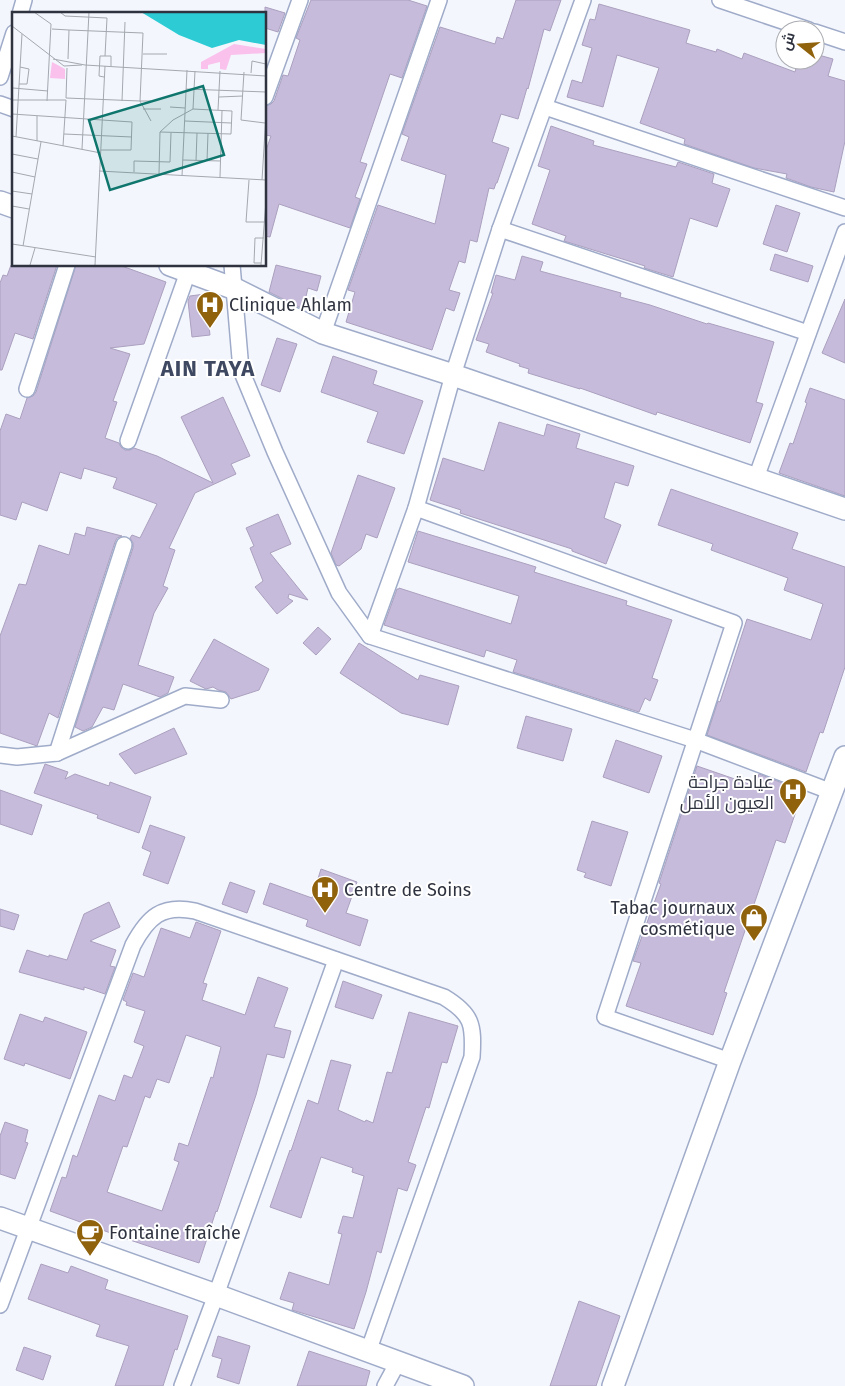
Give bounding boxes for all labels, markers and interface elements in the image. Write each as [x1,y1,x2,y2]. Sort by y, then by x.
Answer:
inset map [12,12,266,266]
north arrow [775,20,825,70]
text: ش [777,30,799,52]
hospital icon: Clinique Ahlam [195,290,225,329]
place label: Clinique Ahlam [229,294,352,316]
district label: AIN TAYA [160,355,255,382]
place label: عيادة جراحة العيون الأمل [680,771,774,814]
hospital icon: عيادة جراحة العيون الأمل [778,777,808,816]
hospital icon: Centre de Soins [310,875,340,914]
place label: Centre de Soins [344,879,471,901]
place label: Tabac journaux cosmétique [611,897,735,940]
shop icon: Tabac journaux cosmétique [739,903,769,942]
cafe icon: Fontaine fraîche [75,1218,105,1257]
place label: Fontaine fraîche [109,1222,241,1244]

